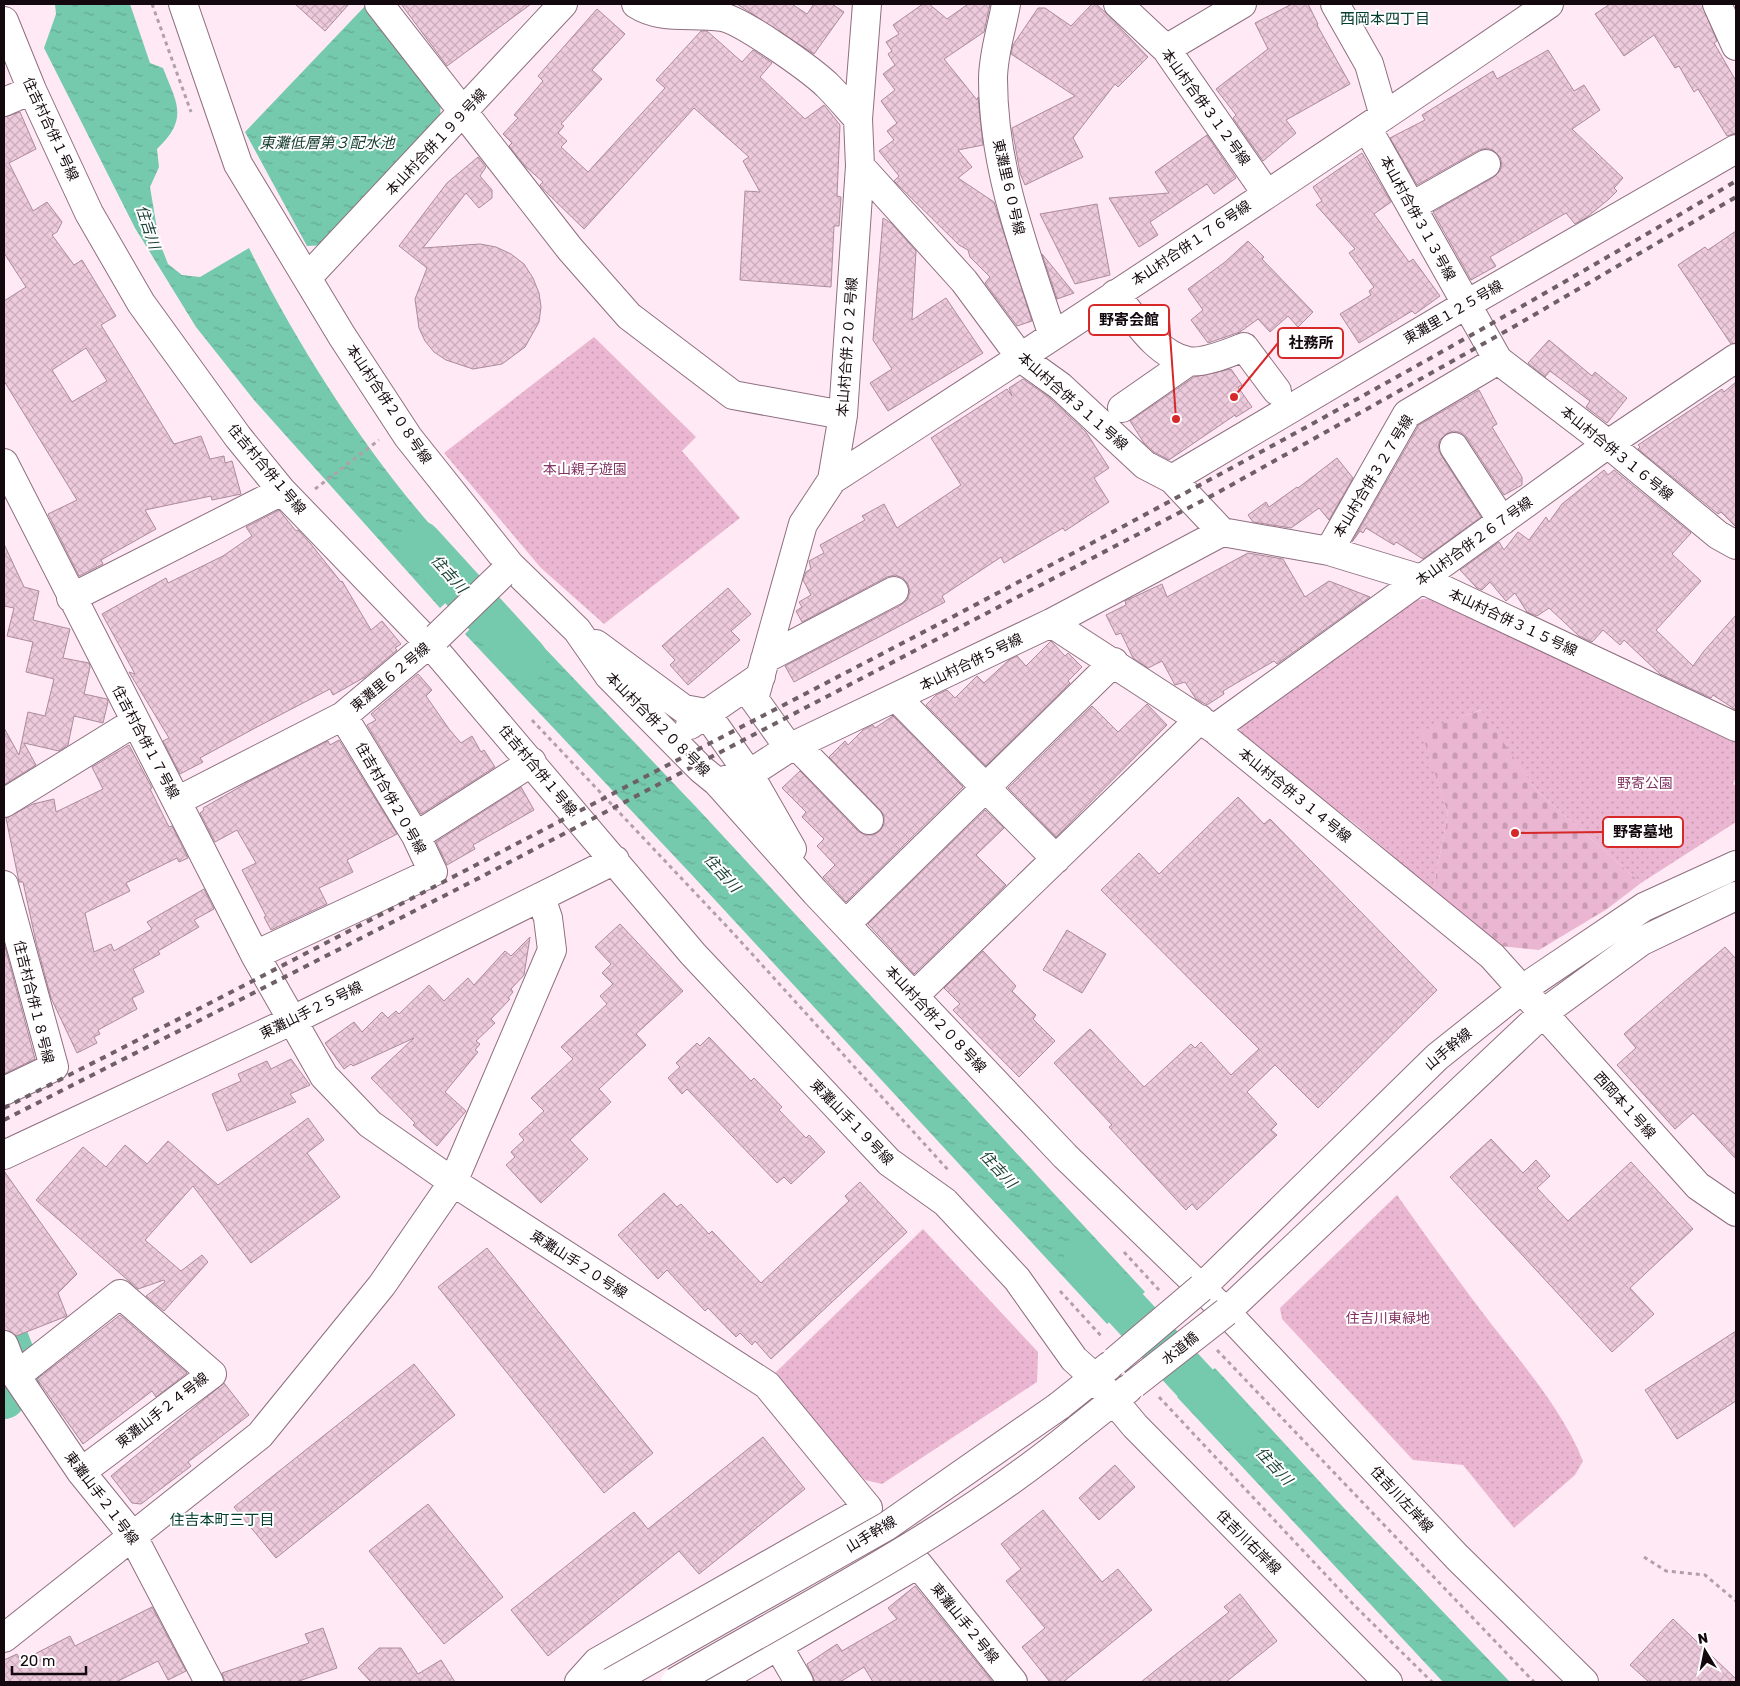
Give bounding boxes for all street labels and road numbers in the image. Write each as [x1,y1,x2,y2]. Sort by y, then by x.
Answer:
street label: 本山村合併３１２号線 [1158,46,1254,169]
street label: 住吉村合併１号線 [19,75,82,184]
street label: 本山村合併１９９号線 [382,85,490,199]
street label: 東灘里６０号線 [989,137,1028,237]
street label: 本山村合併３１３号線 [1376,153,1459,284]
street label: 本山村合併１７６号線 [1128,197,1254,290]
street label: 本山村合併２０２号線 [834,277,861,417]
street label: 東灘里１２５号線 [1401,277,1506,348]
street label: 本山村合併２０８号線 [342,341,435,467]
street label: 本山村合併３１１号線 [1014,349,1131,454]
street label: 本山村合併３１６号線 [1557,403,1676,504]
street label: 本山村合併３２７号線 [1330,412,1417,541]
street label: 住吉村合併１号線 [224,421,309,518]
street label: 本山村合併２６７号線 [1413,493,1536,589]
street label: 本山村合併３１５号線 [1446,585,1580,660]
street label: 本山村合併５号線 [917,630,1025,695]
street label: 東灘里６２号線 [347,639,433,715]
street label: 本山村合併２０８号線 [602,669,713,780]
street label: 住吉村合併１７号線 [108,683,183,802]
street label: 住吉村合併１号線 [495,722,580,819]
street label: 住吉村合併２０号線 [352,739,429,857]
street label: 本山村合併３１４号線 [1235,745,1354,846]
street label: 住吉村合併１８号線 [10,939,57,1065]
street label: 本山村合併２０８号線 [882,962,990,1076]
street label: 東灘山手２５号線 [257,978,365,1043]
street label: 山手幹線 [1421,1025,1475,1074]
street label: 西岡本１号線 [1590,1068,1659,1142]
street label: 東灘山手１９号線 [807,1076,897,1169]
street label: 東灘山手２０号線 [527,1227,630,1302]
street label: 水道橋 [1159,1329,1202,1368]
street label: 東灘山手２４号線 [113,1369,212,1452]
street label: 東灘山手２１号線 [61,1448,142,1548]
street label: 住吉川左岸線 [1367,1463,1436,1536]
street label: 住吉川右岸線 [1213,1507,1284,1578]
street label: 山手幹線 [843,1513,900,1556]
street label: 東灘山手２号線 [927,1580,1002,1667]

